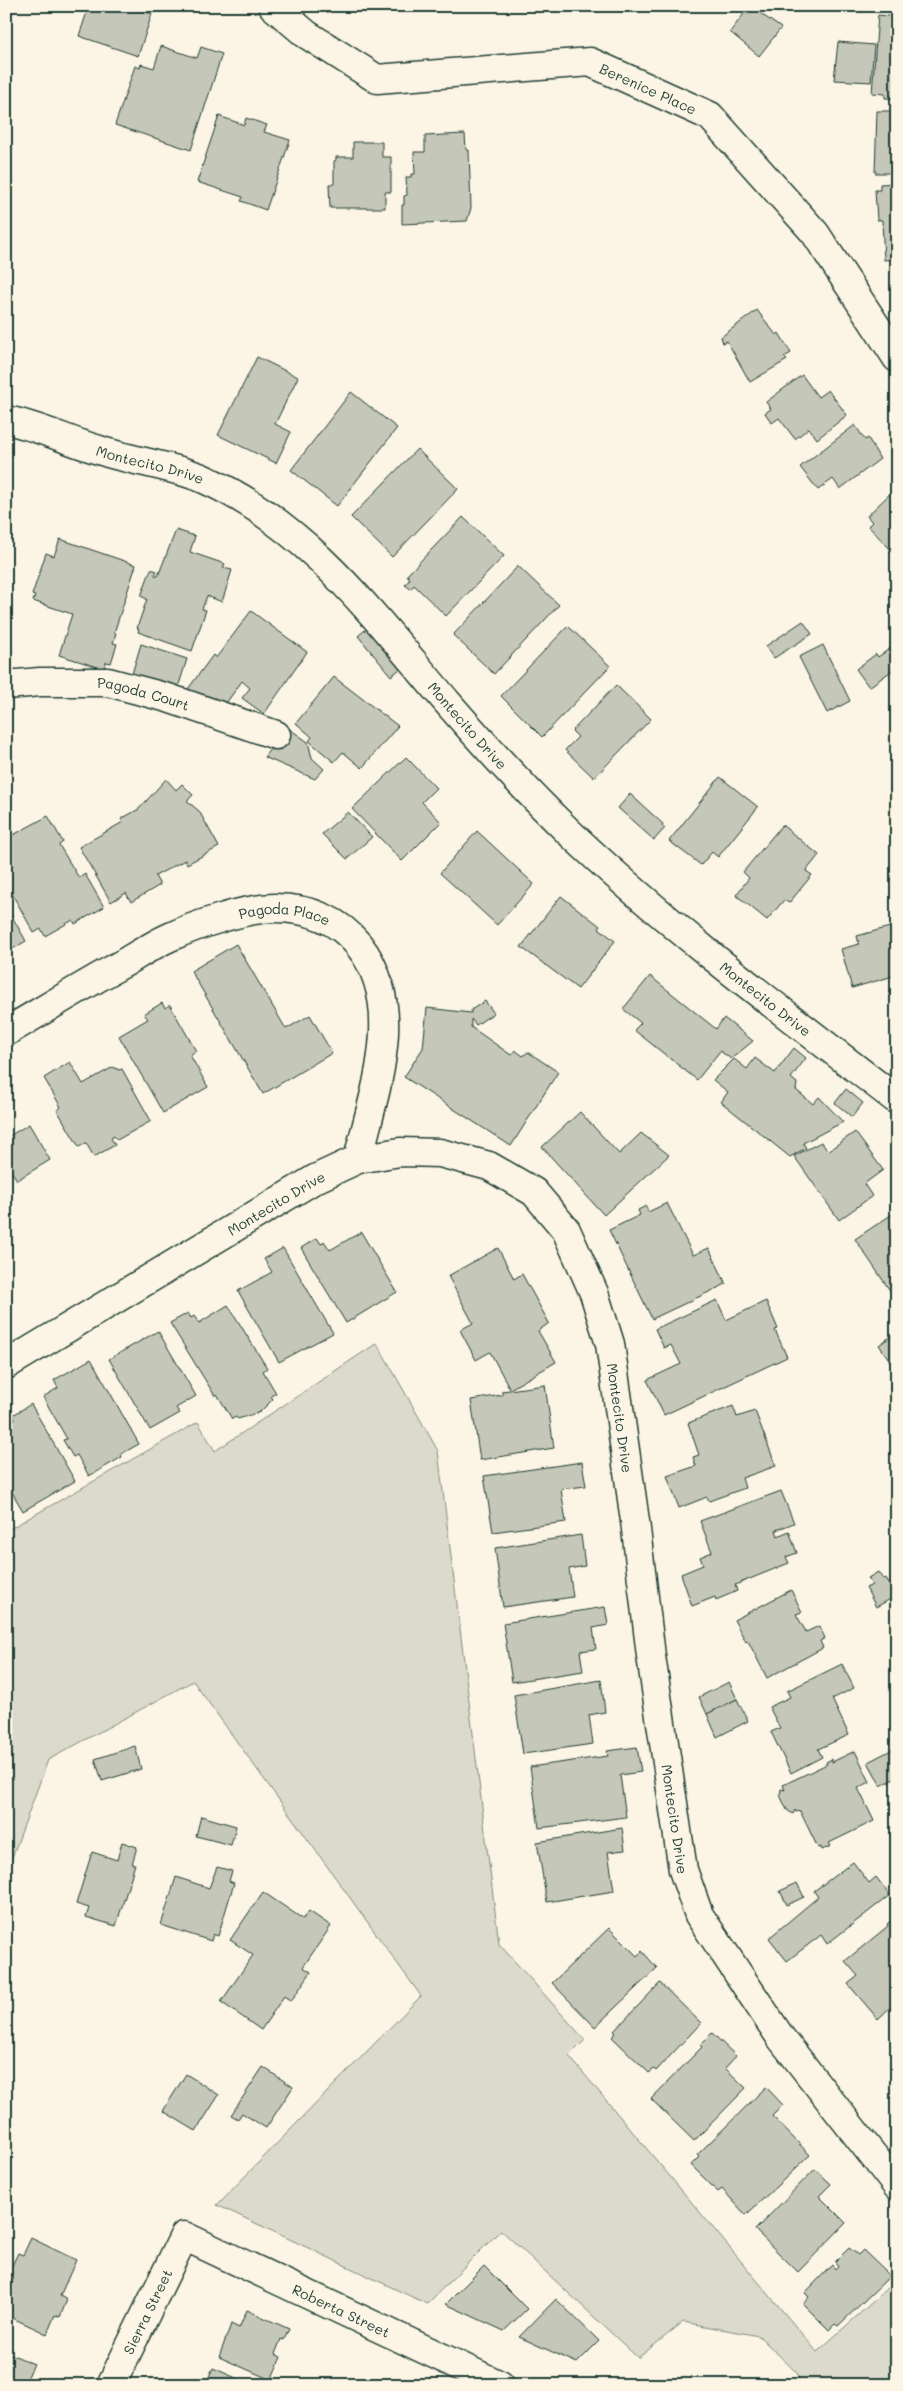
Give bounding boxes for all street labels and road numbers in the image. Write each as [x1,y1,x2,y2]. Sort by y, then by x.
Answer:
street label: Berenice Place [597,58,700,118]
street label: Montecito Drive [94,440,207,488]
street label: Pagoda Court [97,672,192,714]
street label: Montecito Drive [424,678,512,773]
street label: Pagoda Place [237,898,334,929]
street label: Montecito Drive [716,957,815,1040]
street label: Montecito Drive [224,1166,328,1239]
street label: Montecito Drive [603,1362,638,1474]
street label: Montecito Drive [658,1763,693,1875]
street label: Sierra Street [118,2266,176,2357]
street label: Roberta Street [289,2279,393,2341]

